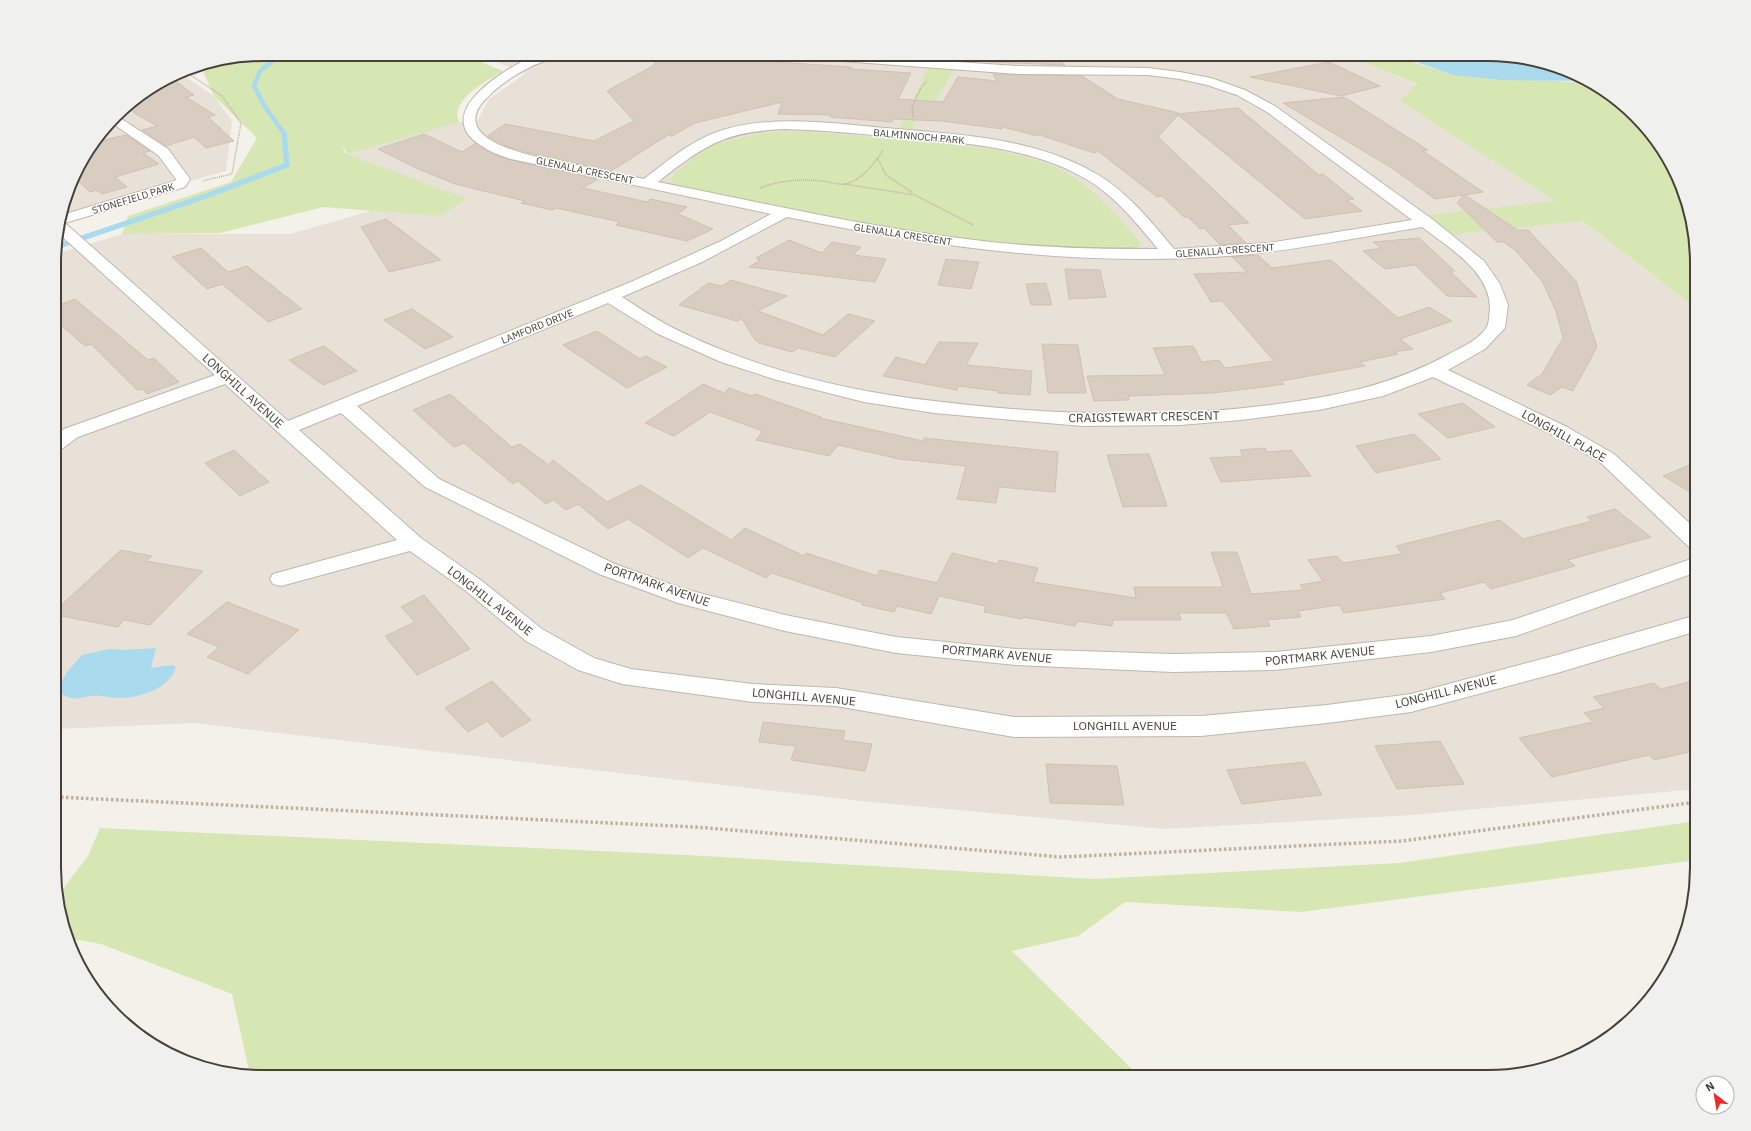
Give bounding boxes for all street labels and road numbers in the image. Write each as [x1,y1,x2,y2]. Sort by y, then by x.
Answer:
street label: BALMINNOCH PARK [873,126,966,147]
street label: GLENALLA CRESCENT [535,154,635,187]
street label: STONEFIELD PARK [90,180,177,217]
street label: GLENALLA CRESCENT [853,220,953,249]
street label: GLENALLA CRESCENT [1175,241,1275,260]
street label: LAMFORD DRIVE [499,306,575,347]
street label: LONGHILL AVENUE [200,350,287,431]
street label: LONGHILL PLACE [1519,406,1609,465]
street label: CRAIGSTEWART CRESCENT [1068,408,1220,425]
street label: PORTMARK AVENUE [602,559,712,610]
street label: LONGHILL AVENUE [445,563,536,639]
street label: PORTMARK AVENUE [941,641,1053,666]
street label: PORTMARK AVENUE [1264,642,1376,669]
street label: LONGHILL AVENUE [1393,672,1498,711]
street label: LONGHILL AVENUE [751,684,857,709]
street label: LONGHILL AVENUE [1073,718,1177,733]

